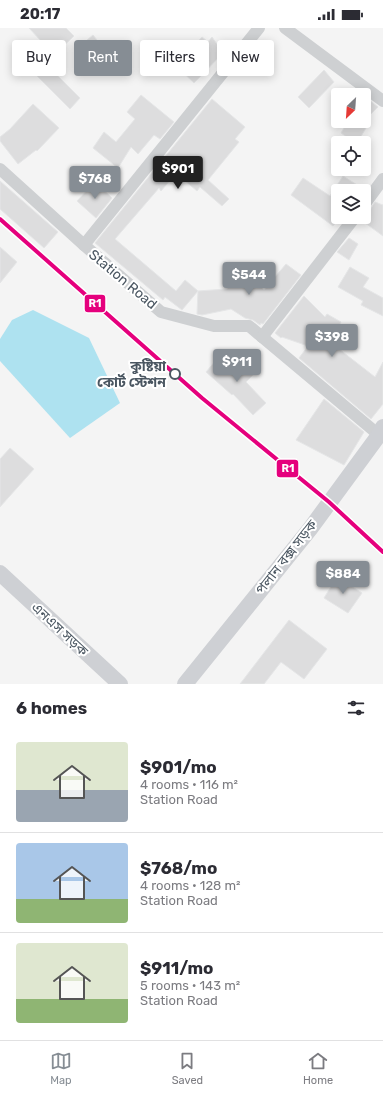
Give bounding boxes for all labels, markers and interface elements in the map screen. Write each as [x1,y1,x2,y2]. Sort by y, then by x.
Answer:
text: 20:17 [20,5,60,23]
chip: Buy [12,40,66,76]
chip: Rent [74,40,132,76]
chip: Filters [140,40,209,76]
chip: New [217,40,274,76]
north arrow [331,88,371,128]
map controls [331,88,371,224]
button: locate [331,136,371,176]
pin: $901 [154,156,202,190]
text: $901 [162,161,194,176]
pin: $768 [71,166,119,200]
text: $768 [78,171,112,186]
button: layers [331,184,371,224]
street label: Station Road [85,246,160,313]
pin: $544 [225,262,273,296]
text: $544 [232,267,266,282]
line badge: R1 [84,294,106,313]
text: R1 [88,297,102,310]
pin: $398 [308,324,356,358]
text: $398 [315,329,349,344]
pin: $911 [213,349,261,383]
text: $911 [222,354,252,369]
place label: কুষ্টিয়া কোর্ট স্টেশন [97,358,167,391]
marker: কুষ্টিয়া কোর্ট স্টেশন [169,368,181,380]
line badge: R1 [276,459,299,478]
text: R1 [281,462,295,475]
street label: পলান বক্স সড়ক [252,516,321,598]
pin: $884 [319,561,367,595]
text: $884 [325,566,361,581]
street label: এনএস সড়ক [28,599,92,660]
icon: filters [345,697,367,719]
text: 6 homes [16,698,87,718]
text: $901/mo [140,757,217,777]
icon: home [48,758,96,806]
text: 4 rooms · 116 m² [140,777,238,792]
text: Station Road [140,792,218,807]
text: $768/mo [140,858,217,878]
icon: home [48,859,96,907]
text: 4 rooms · 128 m² [140,878,240,893]
text: Station Road [140,893,218,908]
text: $911/mo [140,958,213,978]
icon: home [48,959,96,1007]
text: 5 rooms · 143 m² [140,978,240,993]
text: Station Road [140,993,218,1008]
tab: Map [50,1050,72,1087]
tab: Saved [172,1050,203,1087]
tab: Home [303,1050,333,1087]

